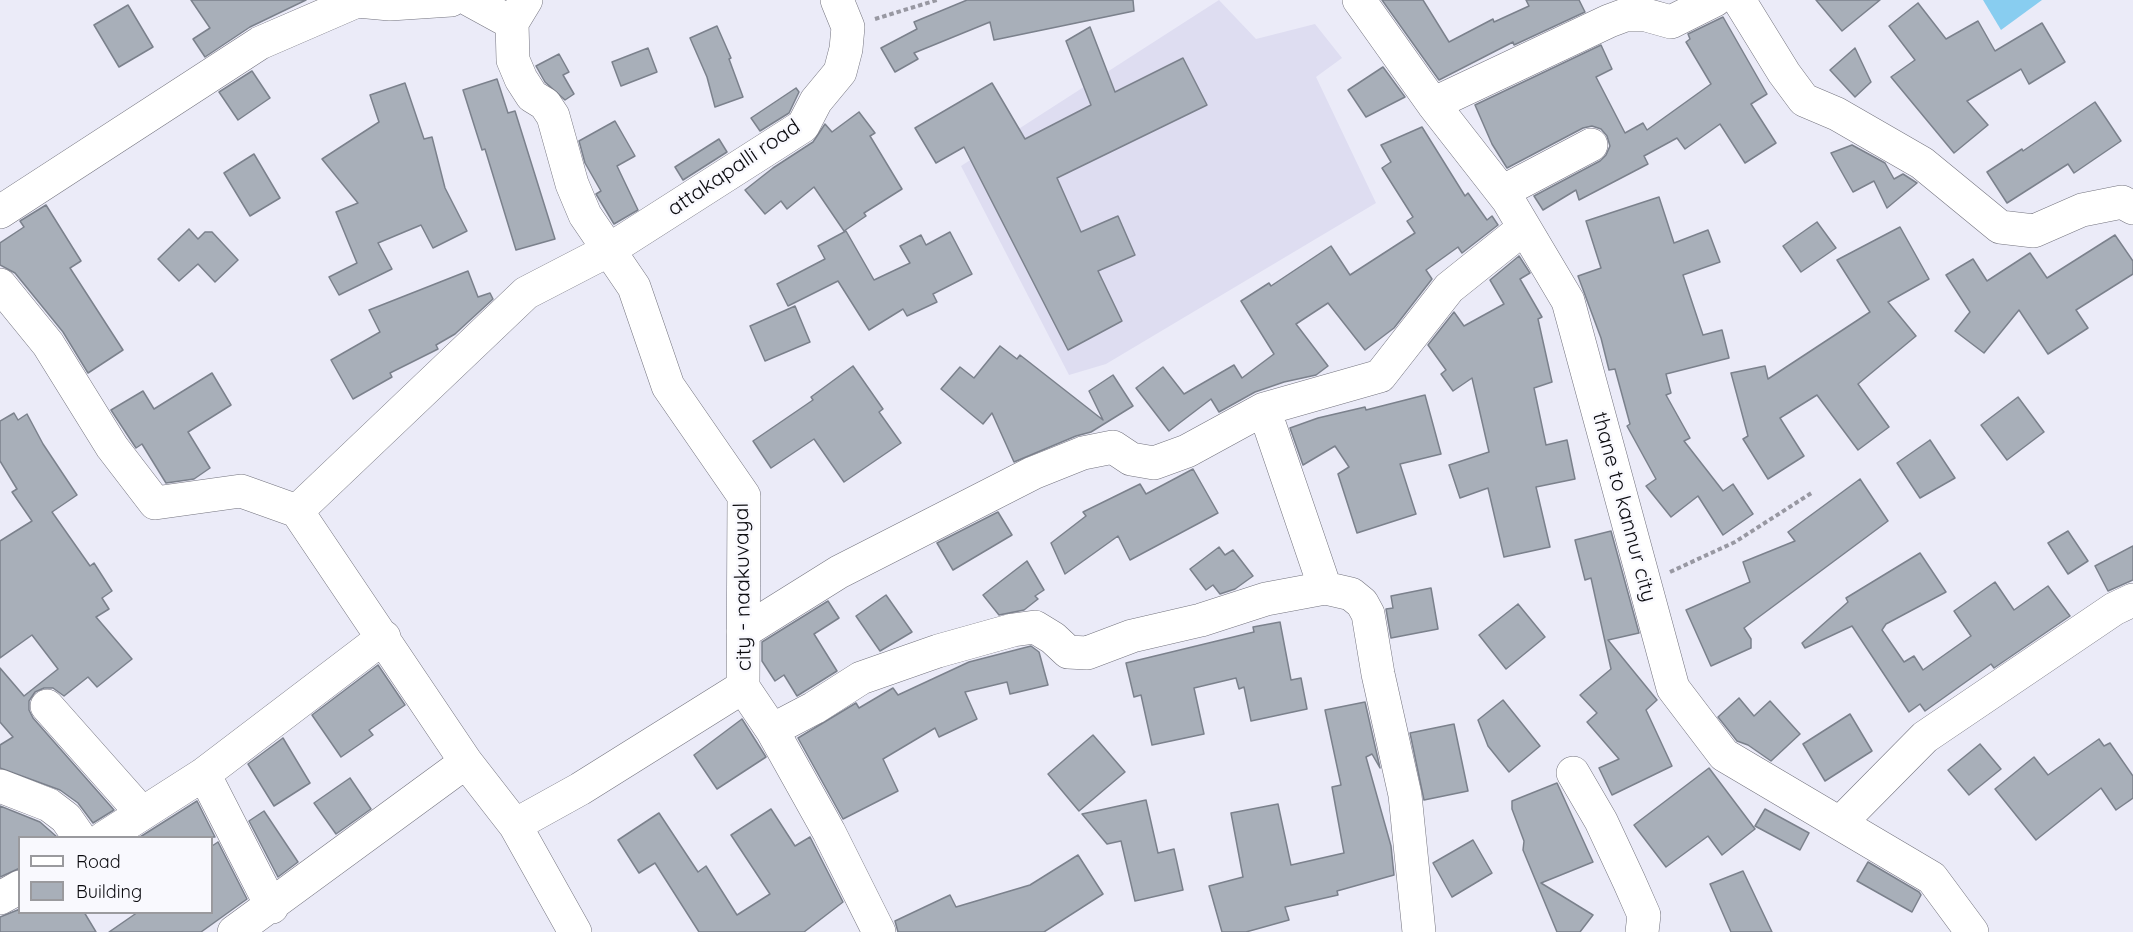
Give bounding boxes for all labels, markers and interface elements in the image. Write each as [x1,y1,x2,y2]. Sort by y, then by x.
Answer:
street label: attakapalli road [663,114,805,222]
street label: thane to kannur city [1587,409,1661,605]
street label: city - naakuvayal [729,503,757,671]
legend [18,836,213,914]
text: Road [76,850,121,873]
text: Building [76,880,142,903]

